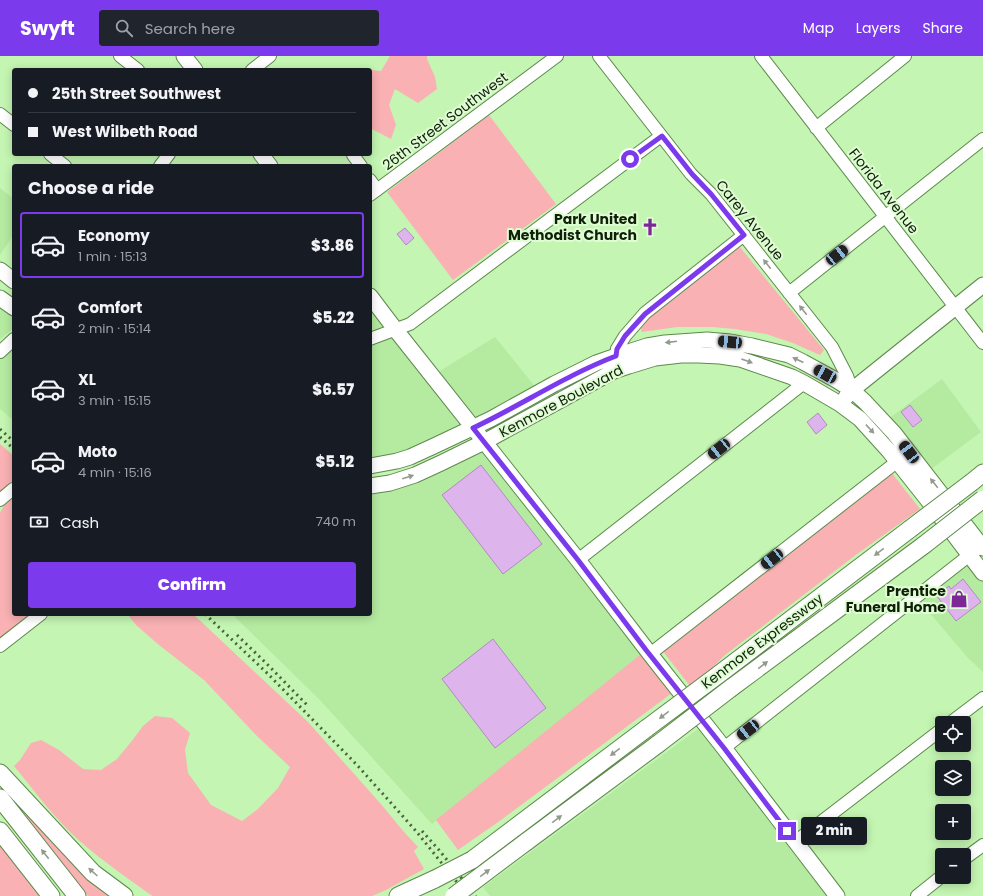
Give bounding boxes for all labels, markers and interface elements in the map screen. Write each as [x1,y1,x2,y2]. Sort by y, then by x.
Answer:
search box [99,10,379,46]
text: Swyft [20,15,75,42]
icon: search [113,17,135,39]
text: Search here [145,18,235,39]
text: Map [803,18,834,38]
text: Layers [856,18,900,38]
text: Share [922,18,963,38]
street label: 26th Street Southwest [378,67,512,175]
text: 25th Street Southwest [52,83,221,104]
text: West Wilbeth Road [52,121,198,142]
street label: Florida Avenue [844,144,924,238]
route start [621,150,639,168]
text: Choose a ride [28,175,154,200]
street label: Carey Avenue [711,175,789,265]
place label: Park United Methodist Church [508,209,637,245]
church icon: Park United Methodist Church [640,217,660,237]
text: Economy [78,225,150,246]
icon: car [30,227,66,263]
text: $3.86 [311,235,354,256]
car [824,243,850,267]
text: 1 min · 15:13 [78,247,147,266]
one-way arrow [763,259,771,270]
text: Comfort [78,297,142,318]
icon: car [30,299,66,335]
one-way arrow [798,304,807,315]
text: $5.22 [313,307,354,328]
text: 2 min · 15:14 [78,319,151,338]
car [718,335,742,349]
one-way arrow [665,339,677,345]
one-way arrow [792,357,804,363]
one-way arrow [742,359,754,365]
street label: Kenmore Boulevard [496,360,626,442]
car [812,363,838,385]
text: XL [78,369,96,390]
icon: car [30,371,66,407]
text: $6.57 [312,379,354,400]
text: 3 min · 15:15 [78,391,151,410]
one-way arrow [865,424,874,434]
car [706,437,732,461]
car [897,439,921,465]
text: Moto [78,441,117,462]
icon: car [30,443,66,479]
text: $5.12 [315,451,354,472]
text: 4 min · 15:16 [78,463,152,482]
one-way arrow [402,474,414,480]
one-way arrow [929,478,938,489]
icon: cash [28,511,50,533]
text: Cash [60,512,99,533]
text: 740 m [316,512,356,531]
car [759,547,785,571]
one-way arrow [874,548,885,556]
button: Confirm [28,562,356,608]
place label: Prentice Funeral Home [846,581,946,617]
street label: Kenmore Expressway [697,588,827,693]
shop icon: Prentice Funeral Home [949,589,969,609]
one-way arrow [757,661,768,669]
one-way arrow [659,711,670,719]
map controls [935,716,971,884]
button: locate [935,716,971,752]
car [735,718,761,742]
one-way arrow [610,748,621,756]
button: layers [935,760,971,796]
button: + [935,804,971,840]
one-way arrow [551,815,562,823]
callout: 2 min [801,817,867,845]
text: 2 min [816,821,852,840]
route end [778,822,796,840]
button: − [935,848,971,884]
one-way arrow [40,849,49,860]
one-way arrow [88,868,99,877]
one-way arrow [480,868,491,877]

